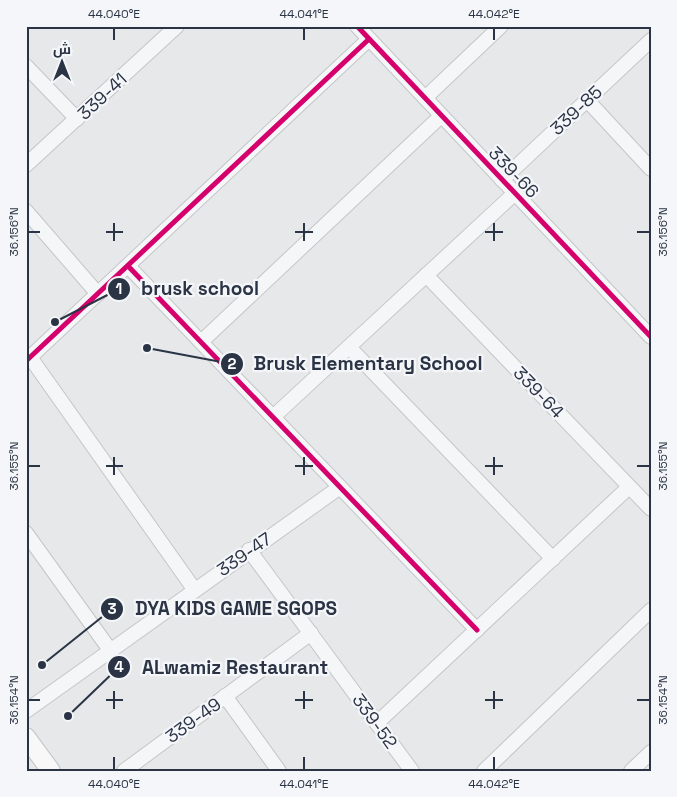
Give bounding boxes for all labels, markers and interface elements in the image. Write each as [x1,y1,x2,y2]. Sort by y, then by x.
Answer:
text: 44.040°E [88,6,140,22]
text: 44.041°E [279,6,329,22]
text: 44.042°E [468,6,520,22]
north arrow [38,38,88,88]
text: ش [53,40,71,58]
street label: 339-41 [72,67,132,125]
street label: 339-85 [545,80,607,140]
street label: 339-66 [484,141,544,203]
text: 36.156°N [6,207,22,257]
text: 36.156°N [655,207,671,257]
callout: brusk school [106,272,269,306]
text: brusk school [141,276,259,301]
text: 1 [116,279,122,298]
callout: Brusk Elementary School [219,347,493,381]
text: Brusk Elementary School [254,351,482,376]
text: 2 [228,354,237,373]
street label: 339-64 [509,361,569,423]
text: 36.155°N [6,441,22,491]
text: 36.155°N [655,441,671,491]
street label: 339-47 [212,527,276,581]
callout: DYA KIDS GAME SGOPS [100,592,347,626]
text: DYA KIDS GAME SGOPS [135,596,337,621]
text: 3 [107,599,117,618]
callout: ALwamiz Restaurant [106,650,338,684]
text: ALwamiz Restaurant [142,655,328,680]
text: 4 [114,657,124,676]
text: 36.154°N [6,675,22,725]
text: 36.154°N [655,675,671,725]
street label: 339-52 [347,689,403,753]
street label: 339-49 [161,692,225,748]
text: 44.040°E [88,776,140,792]
text: 44.041°E [279,776,329,792]
text: 44.042°E [468,776,520,792]

